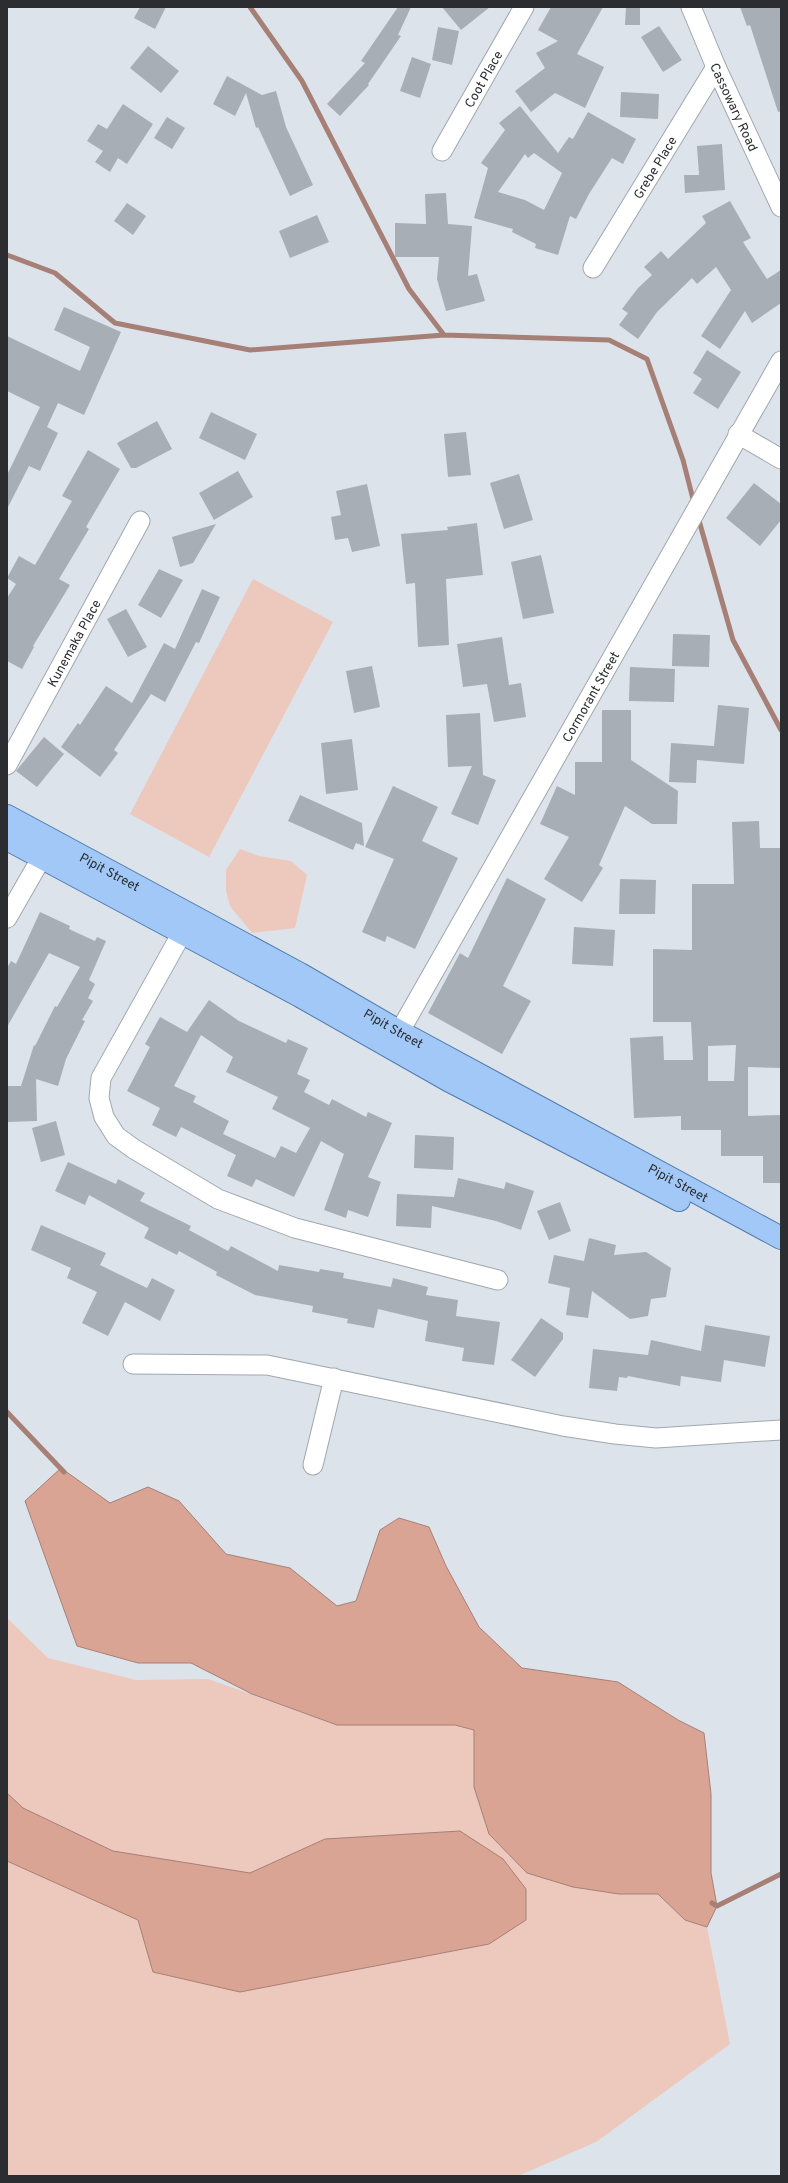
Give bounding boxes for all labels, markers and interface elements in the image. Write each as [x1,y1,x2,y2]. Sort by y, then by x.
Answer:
street label: Coot Place [462,48,507,111]
street label: Cassowary Road [705,61,760,155]
street label: Grebe Place [631,134,682,203]
street label: Kunemaka Place [45,597,106,690]
street label: Cormorant Street [560,649,624,746]
street label: Pipit Street [76,851,142,896]
street label: Pipit Street [360,1006,425,1053]
street label: Pipit Street [645,1162,710,1207]

